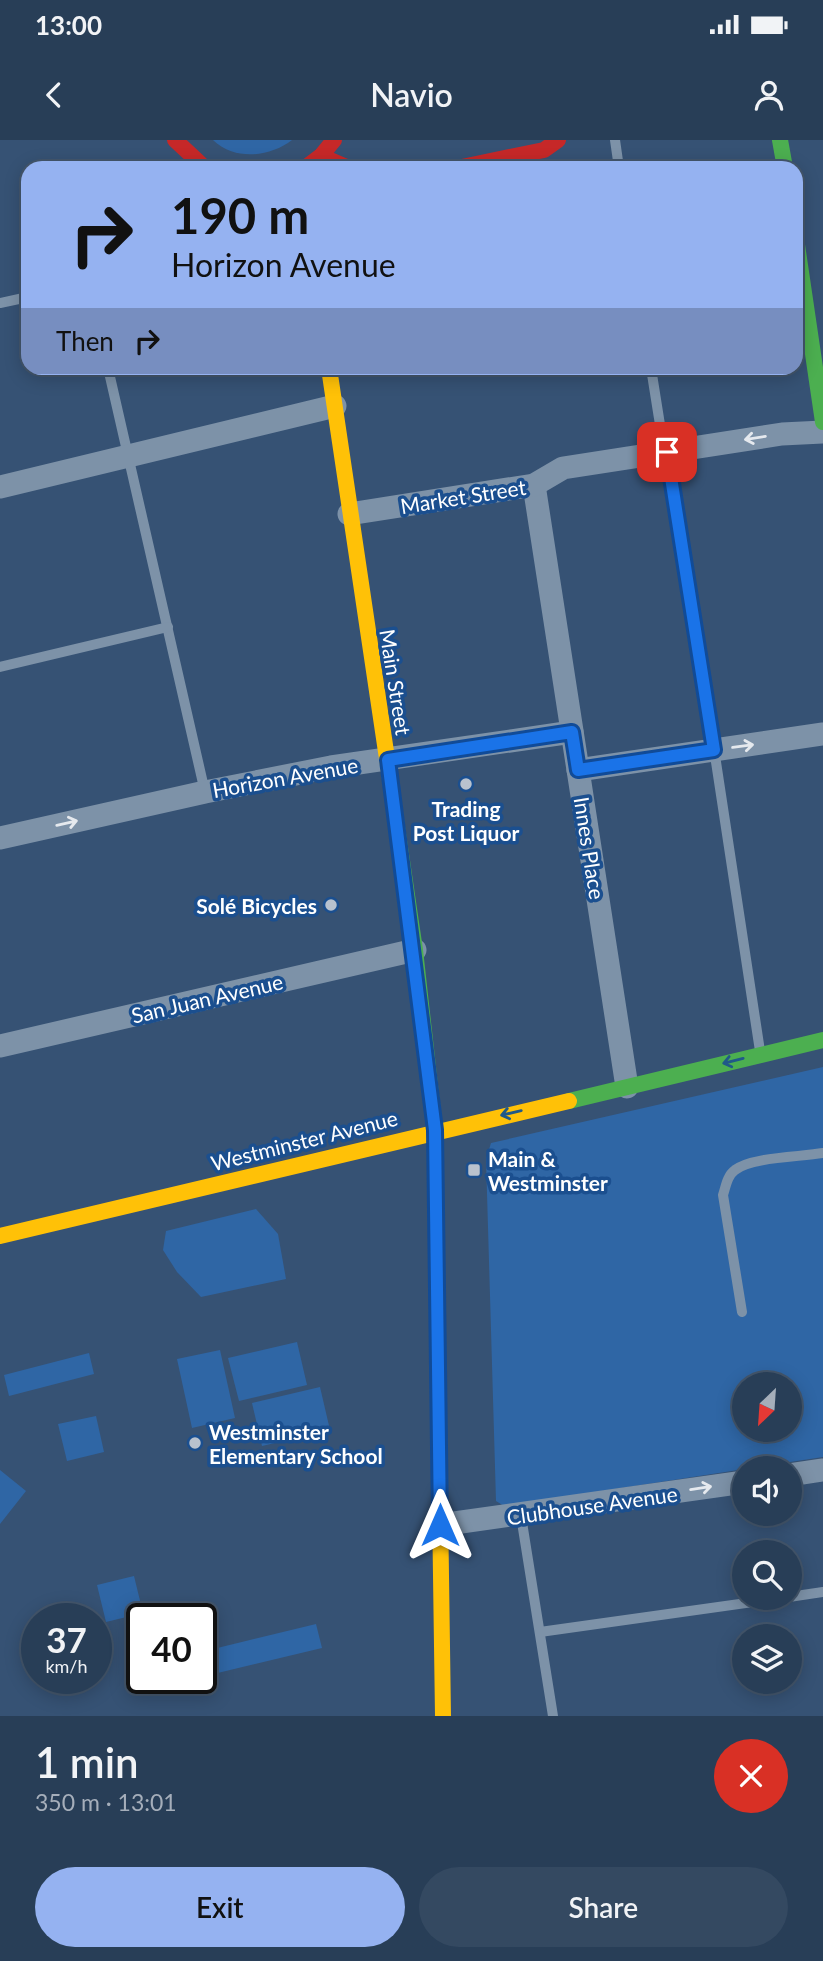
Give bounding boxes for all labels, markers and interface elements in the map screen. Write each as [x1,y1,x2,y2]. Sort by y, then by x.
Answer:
text: 13:00 [35,9,102,41]
text: Navio [370,75,453,114]
icon: back [35,76,73,114]
icon: person [750,76,788,114]
text: 190 m [171,186,309,244]
icon: right [56,189,147,280]
text: Horizon Avenue [171,245,396,284]
icon: right [128,322,166,360]
text: Then [56,325,114,357]
pin [637,422,697,482]
one-way arrow [744,432,767,445]
icon: arrive [648,433,686,471]
street label: Market Street [399,474,528,518]
street label: Main Street [375,627,417,737]
one-way arrow [731,739,754,752]
street label: Horizon Avenue [210,752,360,802]
marker: Trading Post Liquor [458,776,474,792]
street label: Innes Place [570,795,610,901]
place label: Trading Post Liquor [413,796,519,845]
one-way arrow [55,816,78,829]
place label: Solé Bicycles [196,893,317,918]
marker: Solé Bicycles [323,897,339,913]
street label: San Juan Avenue [129,968,285,1028]
one-way arrow [722,1055,745,1068]
street label: Westminster Avenue [208,1105,400,1175]
one-way arrow [500,1107,523,1121]
place label: Main & Westminster [488,1146,608,1195]
marker: Main & Westminster [466,1162,482,1178]
north arrow [732,1372,802,1442]
map controls [732,1372,802,1694]
place label: Westminster Elementary School [209,1419,383,1468]
marker: Westminster Elementary School [187,1435,203,1451]
button: sound [732,1456,802,1526]
street label: Clubhouse Avenue [505,1481,679,1529]
one-way arrow [689,1481,712,1494]
position arrow [403,1488,477,1562]
button: search [732,1540,802,1610]
speed limit sign: 40 [126,1603,217,1694]
text: 37 [46,1618,87,1660]
button: layers [732,1624,802,1694]
text: km/h [45,1655,88,1677]
text: 1 min [35,1737,139,1787]
button: close [714,1739,788,1813]
text: 350 m · 13:01 [35,1788,177,1816]
button: Exit [35,1867,405,1947]
button: Share [419,1867,788,1947]

